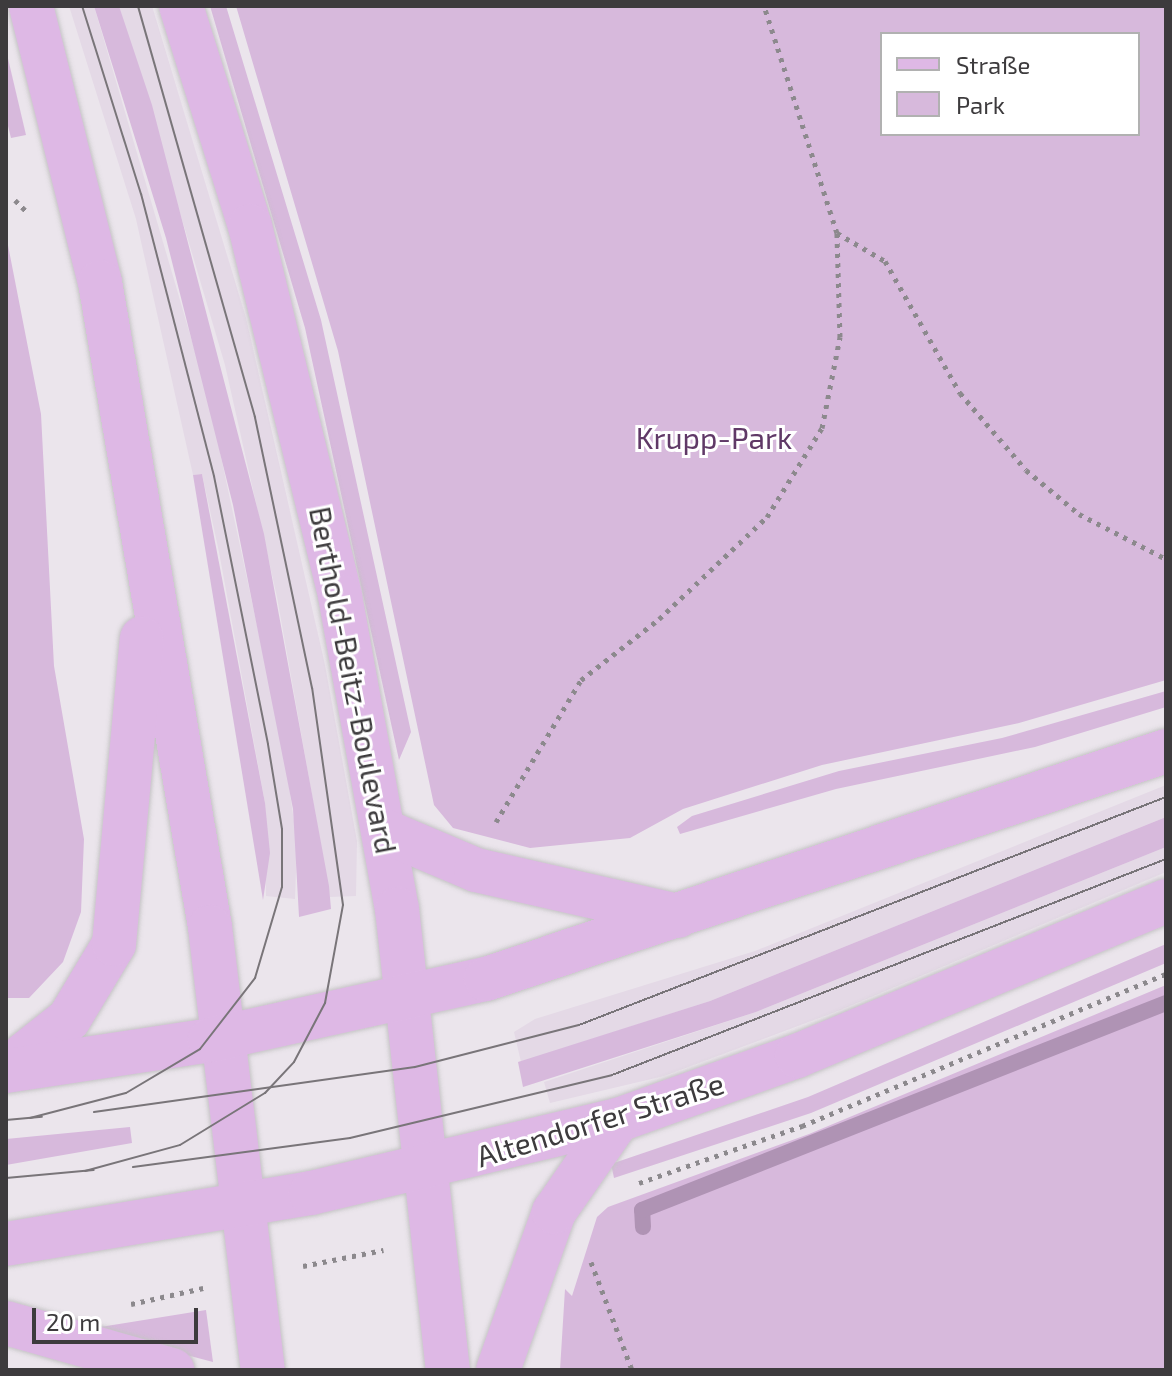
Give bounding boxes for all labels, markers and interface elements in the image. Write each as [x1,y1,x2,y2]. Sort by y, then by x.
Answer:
legend [880,32,1140,136]
text: Straße [956,50,1030,79]
text: Park [956,90,1005,119]
park label: Krupp-Park [636,419,792,455]
street label: Berthold-Beitz-Boulevard [303,503,405,857]
street label: Altendorfer Straße [472,1064,728,1174]
scale bar [36,1292,202,1342]
text: 20 m [46,1307,100,1336]

